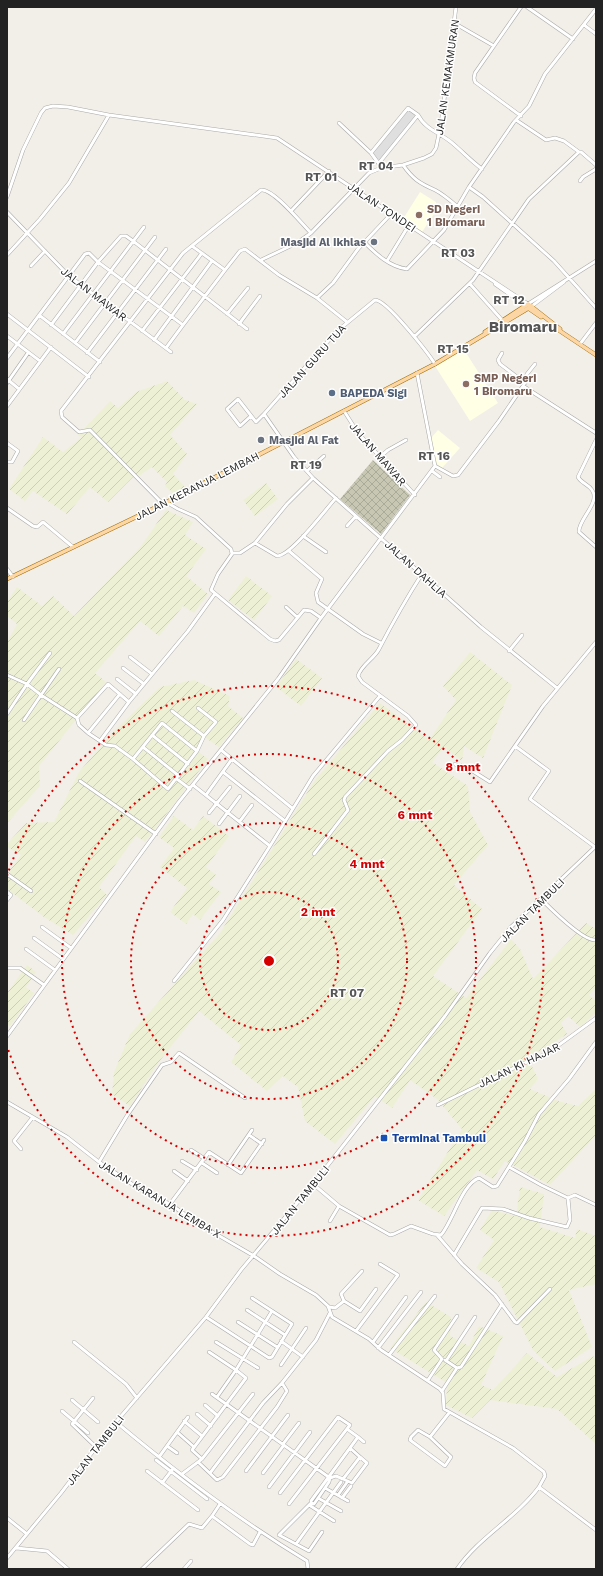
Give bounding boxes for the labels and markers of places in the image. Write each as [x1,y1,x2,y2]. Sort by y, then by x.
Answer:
place label: SD Negeri 1 Biromaru [427,203,485,229]
marker: SD Negeri 1 Biromaru [414,210,424,220]
place label: Masjid Al Ikhlas [280,236,366,249]
marker: Masjid Al Ikhlas [369,237,379,247]
place label: SMP Negeri 1 Biromaru [474,372,536,398]
marker: SMP Negeri 1 Biromaru [461,379,471,389]
place label: BAPEDA Sigi [340,387,407,400]
marker: BAPEDA Sigi [327,388,337,398]
place label: Masjid Al Fat [269,434,339,447]
marker: Masjid Al Fat [256,435,266,445]
centre of rings [262,954,276,968]
place label: Terminal Tambuli [392,1132,486,1145]
marker: Terminal Tambuli [379,1133,389,1143]

